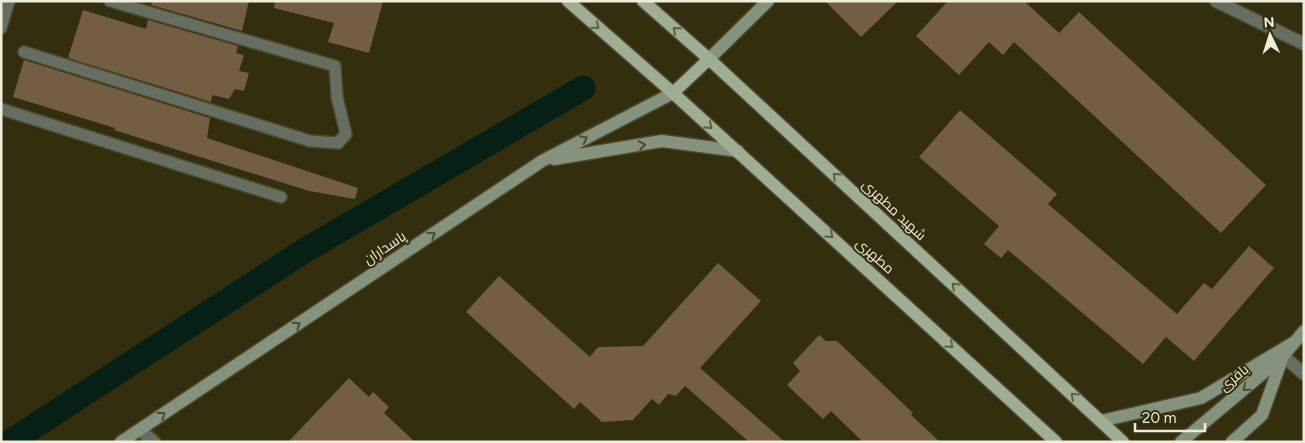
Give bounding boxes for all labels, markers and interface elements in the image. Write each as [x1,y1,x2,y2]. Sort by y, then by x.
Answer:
north arrow [1245,10,1295,60]
text: N [1263,14,1275,31]
one-way arrow [590,20,599,29]
one-way arrow [673,27,682,36]
one-way arrow [704,120,713,129]
one-way arrow [579,135,588,145]
one-way arrow [637,140,646,150]
one-way arrow [832,173,841,182]
street label: شهید مطهری [858,176,930,244]
street label: پاسداران [361,228,410,269]
one-way arrow [824,229,833,238]
one-way arrow [427,231,436,241]
street label: مطهری [852,234,898,278]
one-way arrow [952,283,961,292]
one-way arrow [291,322,301,331]
one-way arrow [944,339,953,348]
street label: باقری [1216,361,1252,395]
one-way arrow [1243,382,1252,390]
one-way arrow [1071,393,1080,402]
scale bar [1135,400,1205,432]
text: 20 m [1142,409,1176,427]
one-way arrow [156,412,165,421]

